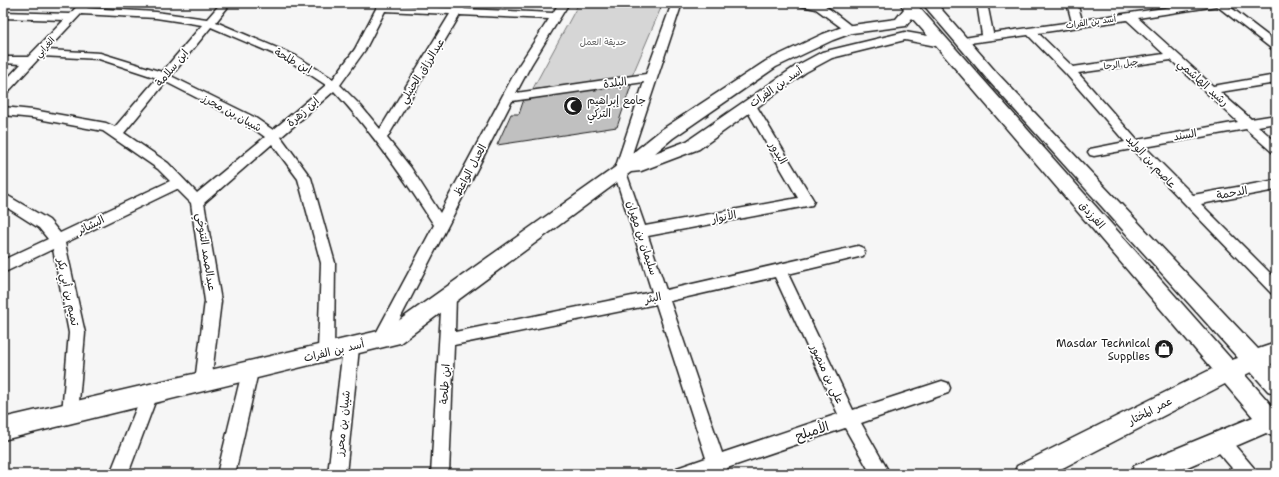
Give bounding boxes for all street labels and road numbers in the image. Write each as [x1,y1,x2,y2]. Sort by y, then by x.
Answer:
street label: أسد بن الفرات [1065,12,1118,31]
street label: الغرابي [32,34,60,62]
street label: عبدالرزاق الحنبلي [396,36,451,108]
street label: ابن طلحة [272,45,314,77]
street label: ابن سلامة [152,46,192,90]
street label: جبل الرحا [1103,56,1139,72]
street label: رشيد الهاشمي [1172,56,1232,112]
street label: أسد بن الفرات [746,63,806,111]
street label: البلدة [602,74,628,92]
street label: شيبان بن محرز [199,90,264,135]
street label: ابن زهرة [284,94,322,130]
street label: السند [1172,126,1198,144]
street label: عاصم بن الوليد [1122,132,1180,193]
street label: البدور [765,138,791,167]
street label: العدل الواعظ [450,141,490,199]
street label: الدحمة [1215,183,1249,203]
street label: الفرزدق [1076,198,1108,232]
street label: سليمان بن مهران [623,199,661,277]
street label: الأنوار [709,207,738,227]
street label: البشائر [74,212,107,238]
street label: عبدالصمد التنوخي [189,212,220,292]
street label: تميم بن أبي بكر [50,256,83,329]
street label: البئر [642,289,663,307]
street label: أسد بن الفرات [302,336,366,366]
street label: علي بن منصور [804,341,847,407]
street label: ابن طلحة [436,363,454,405]
street label: شيبان بن محرز [332,390,354,457]
street label: عمر المختار [1125,393,1175,429]
street label: الأميلح [793,418,831,445]

